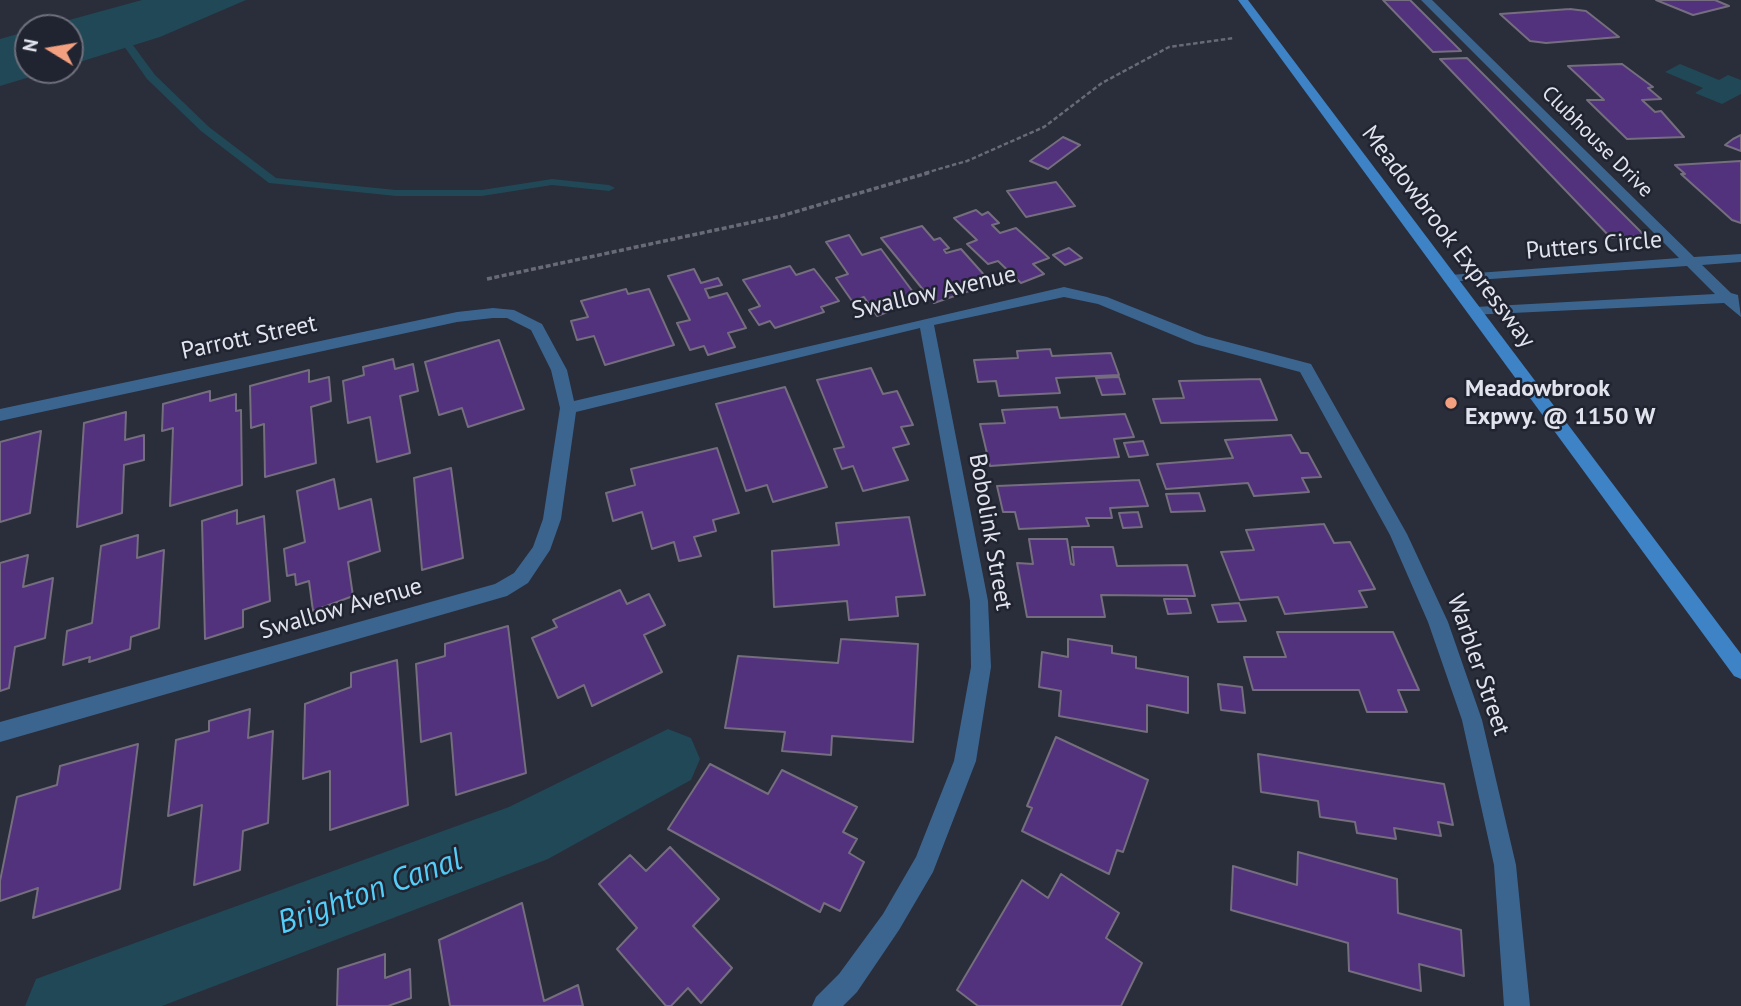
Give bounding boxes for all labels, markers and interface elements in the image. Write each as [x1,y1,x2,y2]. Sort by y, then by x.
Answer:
north arrow [14,14,84,84]
text: N [17,37,43,54]
street label: Clubhouse Drive [1536,81,1658,203]
street label: Meadowbrook Expressway [1355,120,1541,354]
street label: Putters Circle [1525,226,1663,266]
street label: Swallow Avenue [849,260,1019,326]
street label: Parrott Street [179,310,319,366]
place label: Meadowbrook Expwy. @ 1150 W [1465,375,1655,431]
marker: Meadowbrook Expwy. @ 1150 W [1443,395,1459,411]
street label: Bobolink Street [962,451,1018,613]
street label: Swallow Avenue [256,572,426,646]
street label: Warbler Street [1440,591,1516,739]
water label: Brighton Canal [273,841,467,943]

